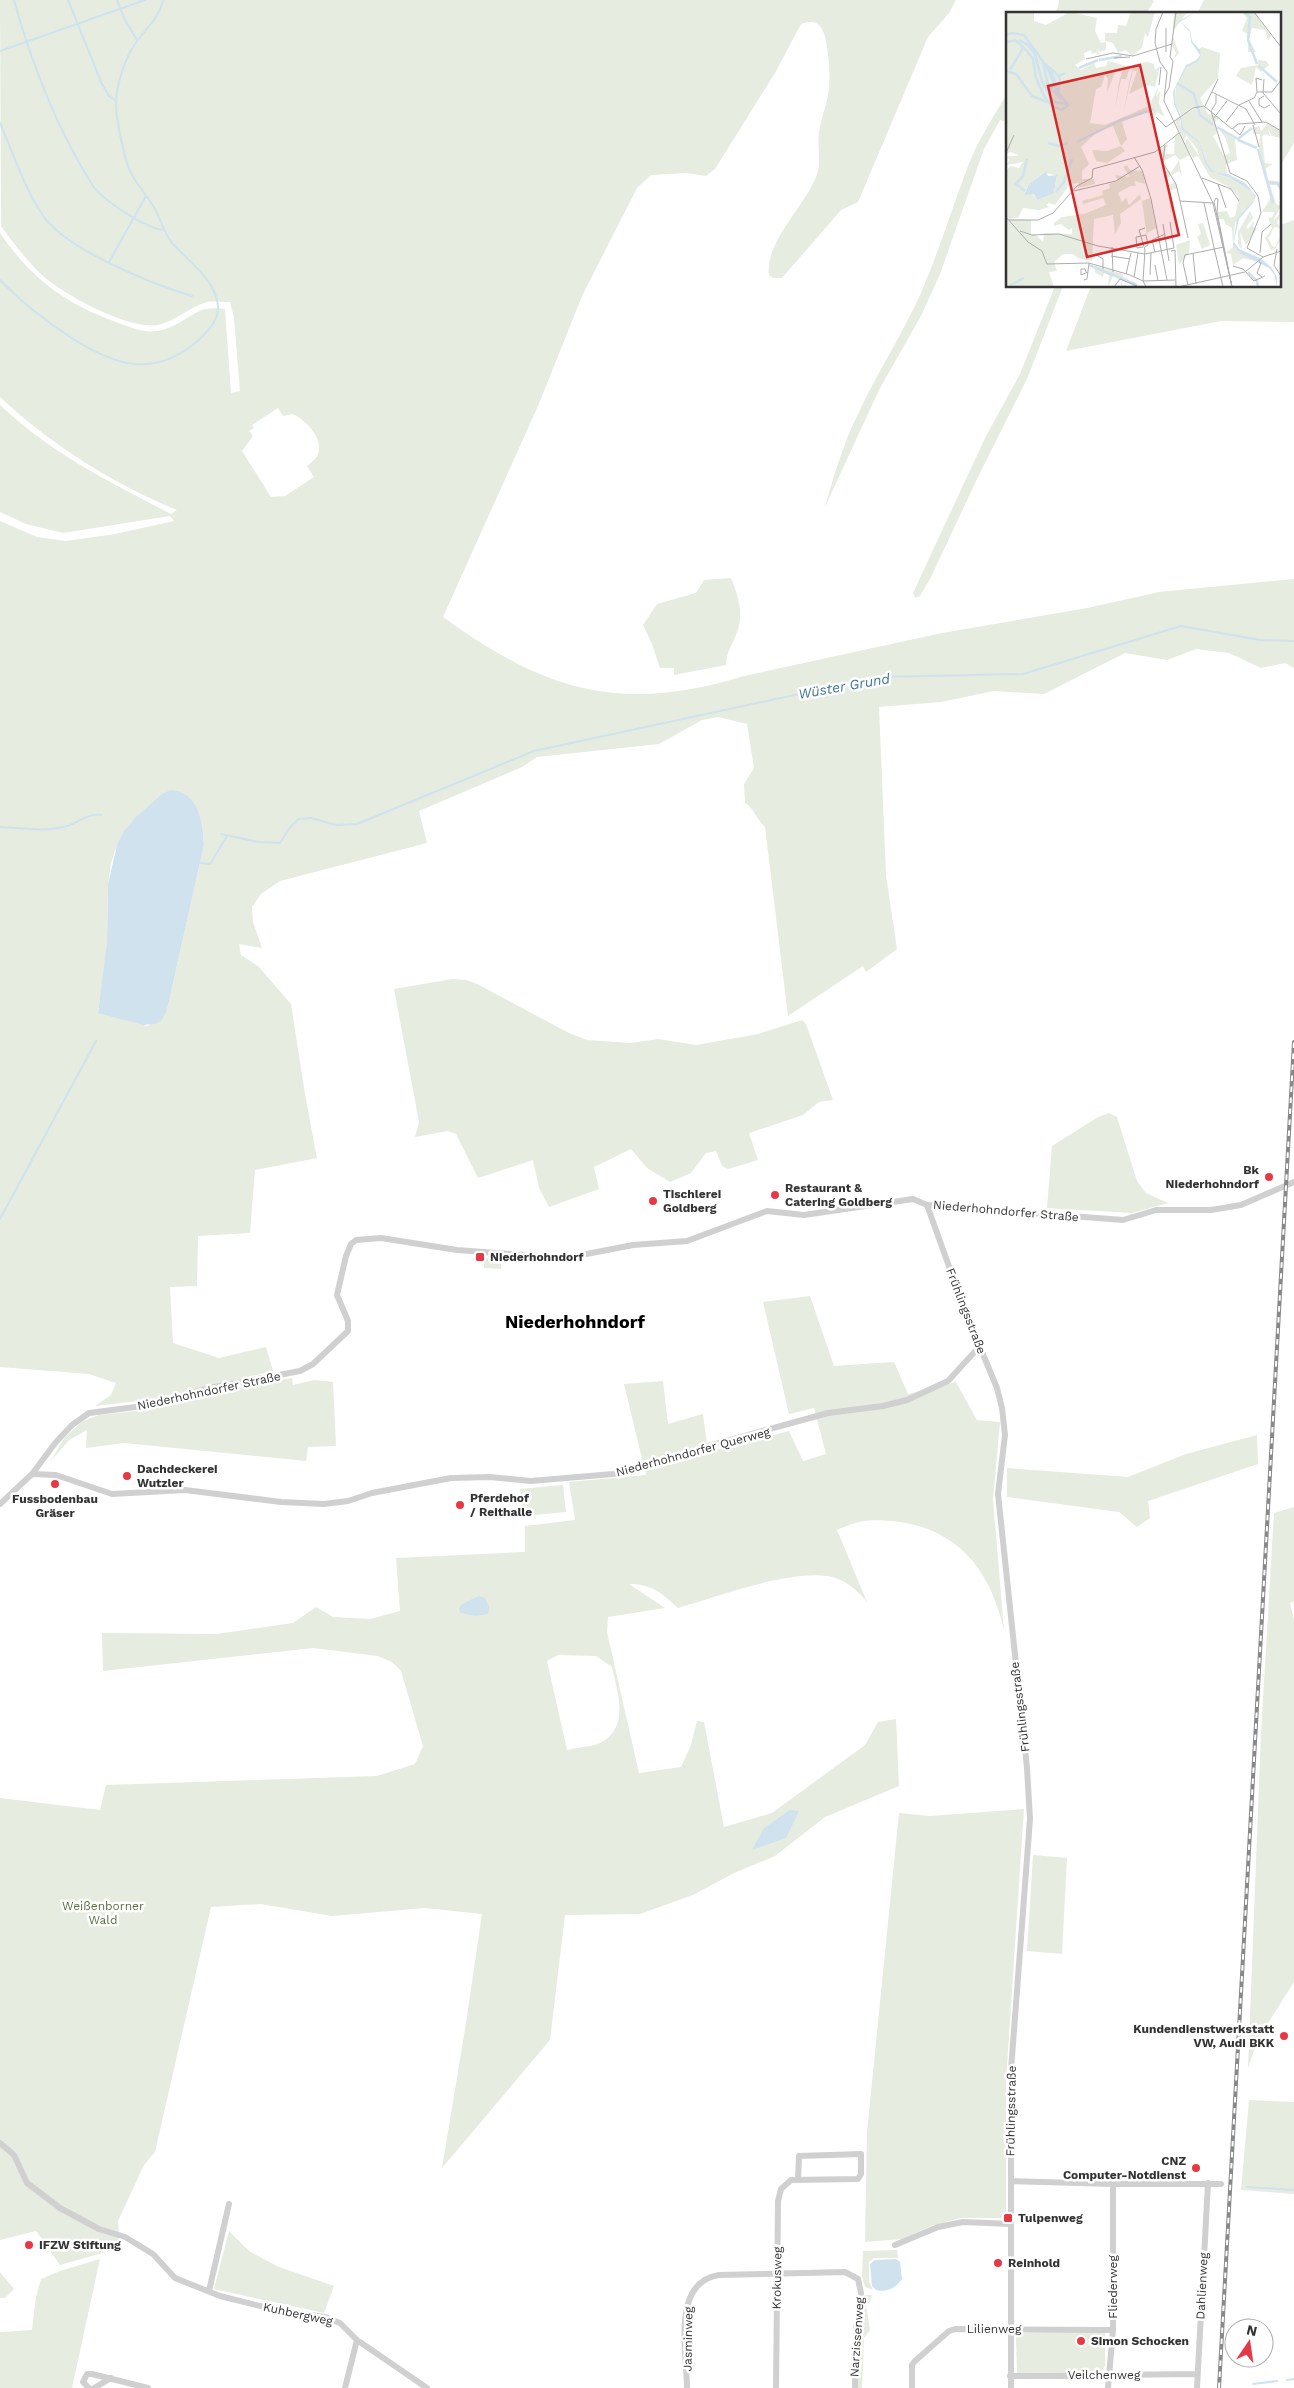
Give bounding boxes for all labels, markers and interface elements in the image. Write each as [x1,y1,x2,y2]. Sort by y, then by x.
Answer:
inset map [1006,12,1282,288]
water label: Wüster Grund [797,670,891,702]
place label: Bk Niederhohndorf [1166,1163,1260,1191]
marker: Bk Niederhohndorf [1263,1171,1275,1183]
place label: Restaurant & Catering Goldberg [785,1181,892,1209]
place label: Tischlerei Goldberg [663,1187,721,1215]
marker: Restaurant & Catering Goldberg [769,1189,781,1201]
marker: Tischlerei Goldberg [647,1195,659,1207]
street label: Niederhohndorfer Straße [933,1198,1079,1224]
place label: Niederhohndorf [490,1250,583,1264]
marker: Niederhohndorf [474,1251,486,1263]
street label: Frühlingsstraße [943,1266,989,1356]
district label: Niederhohndorf [505,1311,646,1332]
street label: Niederhohndorfer Straße [136,1369,282,1413]
street label: Niederhohndorfer Querweg [614,1425,772,1479]
place label: Dachdeckerei Wutzler [137,1462,218,1490]
marker: Dachdeckerei Wutzler [121,1470,133,1482]
marker: Fussbodenbau Gräser [49,1478,61,1490]
place label: Pferdehof / Reithalle [470,1491,532,1519]
place label: Fussbodenbau Gräser [12,1492,98,1520]
marker: Pferdehof / Reithalle [454,1499,466,1511]
street label: Frühlingsstraße [1008,1661,1032,1753]
park label: Weißenborner Wald [62,1899,144,1927]
place label: Kundendienstwerkstatt VW, Audi BKK [1133,2022,1275,2050]
marker: Kundendienstwerkstatt VW, Audi BKK [1278,2030,1290,2042]
street label: Frühlingsstraße [1003,2065,1019,2156]
place label: CNZ Computer-Notdienst [1063,2154,1187,2182]
marker: CNZ Computer-Notdienst [1190,2162,1202,2174]
place label: Tulpenweg [1018,2211,1083,2225]
marker: Tulpenweg [1002,2212,1014,2224]
place label: IFZW Stiftung [39,2238,121,2252]
marker: IFZW Stiftung [23,2239,35,2251]
street label: Krokusweg [769,2246,785,2310]
street label: Dahlienweg [1193,2251,1211,2320]
street label: Fliederweg [1106,2255,1120,2319]
place label: Reinhold [1008,2256,1060,2270]
marker: Reinhold [992,2257,1004,2269]
street label: Narzissenweg [847,2296,867,2377]
street label: Kuhbergweg [262,2300,335,2328]
street label: Jasminweg [680,2306,696,2372]
north arrow [1224,2318,1274,2368]
text: N [1245,2321,1259,2339]
street label: Lilienweg [967,2322,1022,2336]
place label: Simon Schocken [1091,2334,1189,2348]
marker: Simon Schocken [1075,2335,1087,2347]
street label: Veilchenweg [1068,2368,1141,2382]

